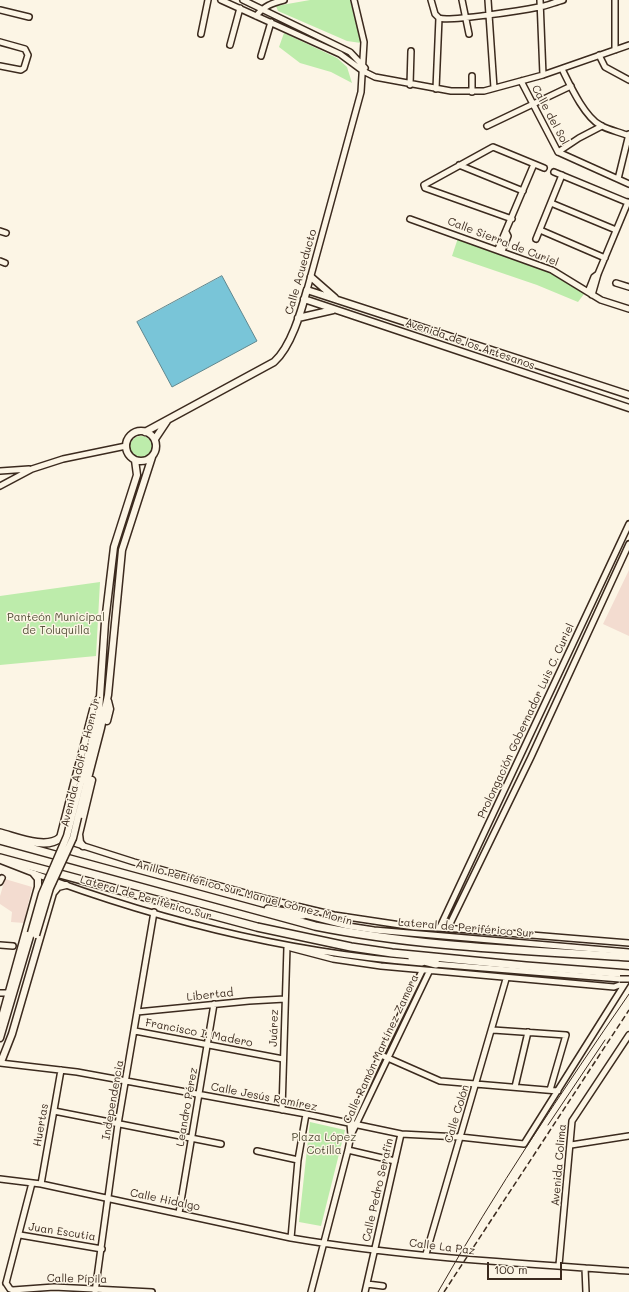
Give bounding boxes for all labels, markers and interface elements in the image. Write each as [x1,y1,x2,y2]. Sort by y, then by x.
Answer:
street label: Calle del Sol [529,83,571,147]
street label: Calle Sierra de Curiel [446,215,560,269]
street label: Calle Acueducto [282,228,320,316]
street label: Avenida de los Artesanos [403,316,537,372]
park label: Panteón Municipal de Toluquilla [7,611,105,637]
street label: Prolongación Gobernador Luis C. Curiel [475,621,577,821]
street label: Avenida Adolf B. Horn Jr. [58,694,104,828]
street label: Anillo Periférico Sur Manuel Gómez Morín [134,858,354,928]
street label: Lateral de Periférico Sur [79,873,213,923]
street label: Lateral de Periférico Sur [397,915,535,941]
street label: Calle Ramón Martínez Zamora [341,972,421,1126]
street label: Libertad [186,986,234,1004]
street label: Juárez [267,1009,281,1047]
street label: Francisco I. Madero [144,1016,254,1050]
street label: Independencia [99,1059,127,1141]
street label: Leandro Pérez [174,1066,200,1148]
street label: Calle Jesús Ramírez [210,1080,318,1114]
street label: Calle Colón [442,1083,472,1145]
street label: Huertas [31,1103,51,1147]
street label: Avenida Colima [549,1124,569,1206]
park label: Plaza López Cotilla [292,1131,356,1157]
street label: Calle Pedro Serafín [360,1137,396,1243]
street label: Calle Hidalgo [129,1186,201,1214]
street label: Juan Escutia [28,1220,96,1244]
street label: Calle La Paz [408,1236,476,1258]
scale bar [489,1254,564,1280]
text: 100 m [494,1261,528,1277]
street label: Calle Pípila [47,1272,107,1286]

